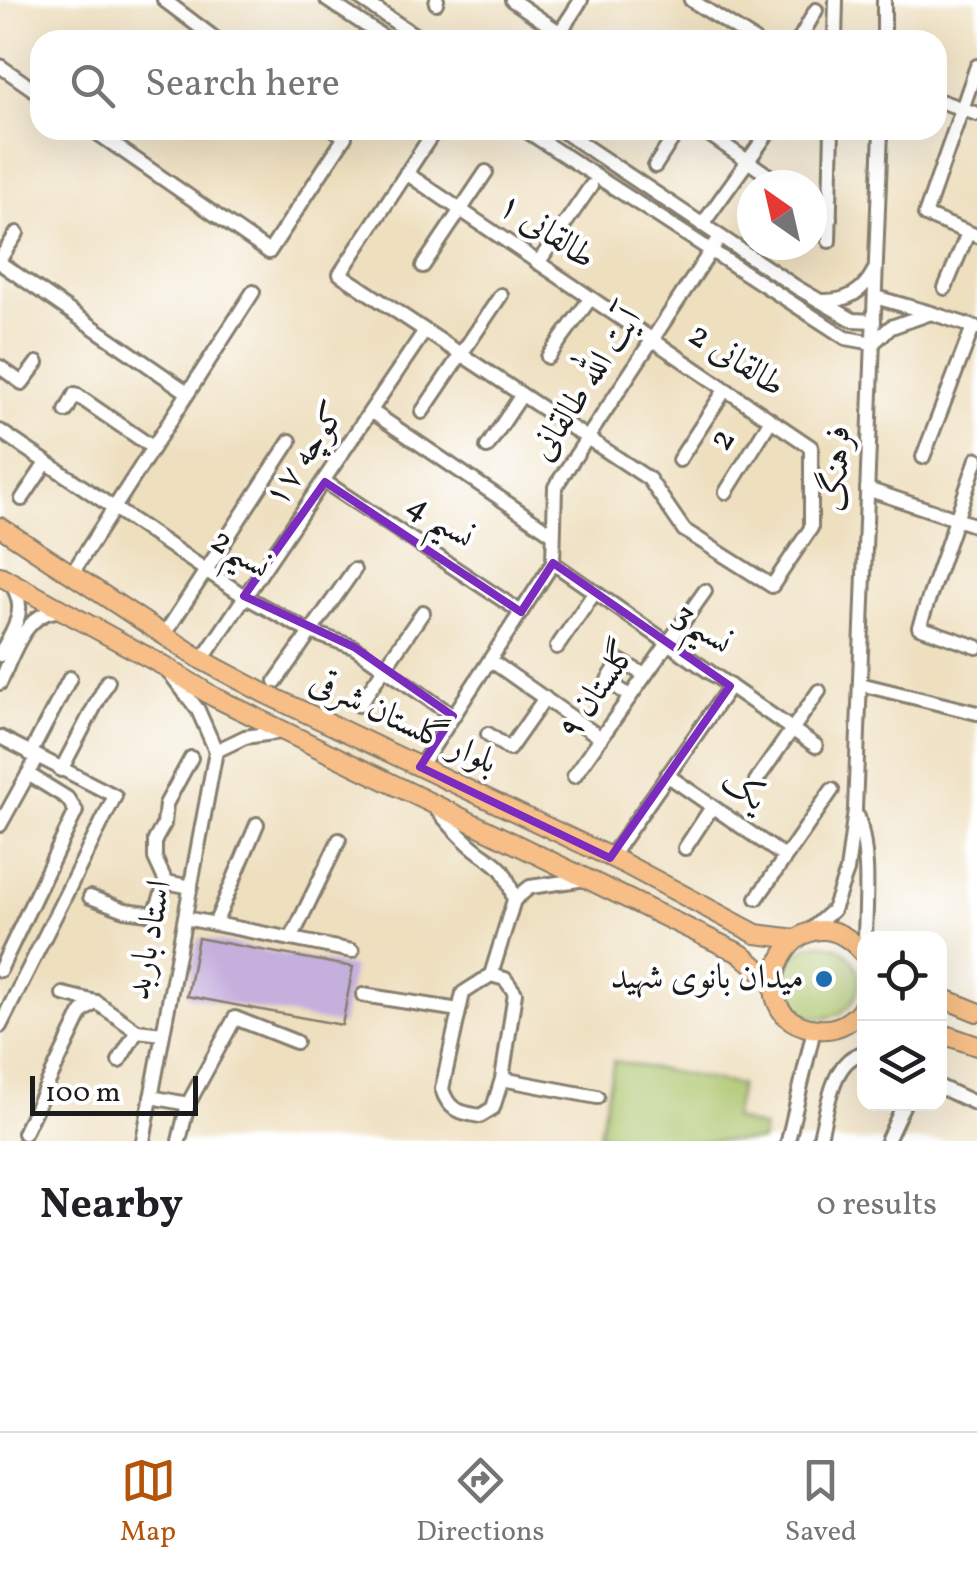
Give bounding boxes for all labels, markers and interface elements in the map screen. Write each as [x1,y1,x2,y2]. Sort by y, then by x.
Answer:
search box [30,30,947,140]
icon: search [65,58,120,113]
text: Search here [145,59,340,112]
north arrow [737,170,827,260]
street label: طالقانی ۱ [488,182,604,282]
street label: آیت الله طالقانی [515,293,656,471]
street label: طالقانی 2 [678,312,794,410]
street label: کوچه ۱۷ [253,393,359,517]
street label: 2 [698,419,748,461]
street label: فرهنگ [812,425,863,513]
street label: نسیم 4 [392,482,483,569]
street label: نسیم2 [196,518,280,599]
street label: نسیم3 [658,592,741,674]
street label: گلستان ۹ [546,632,650,750]
street label: بلوار گلستان شرقی [301,658,505,788]
street label: یک [710,758,778,825]
street label: استاد باربد [115,876,185,1004]
map controls [857,931,947,1111]
button: locate [857,931,947,1021]
place label: میدان بانوی شهید [610,955,804,1003]
marker: میدان بانوی شهید [813,968,835,990]
button: layers [857,1021,947,1111]
scale bar [30,1071,198,1116]
text: 100 m [45,1074,120,1113]
text: Nearby [40,1177,183,1236]
text: 0 results [817,1184,937,1228]
tab: Map [120,1453,176,1552]
tab: Directions [416,1453,545,1552]
tab: Saved [785,1453,857,1552]

